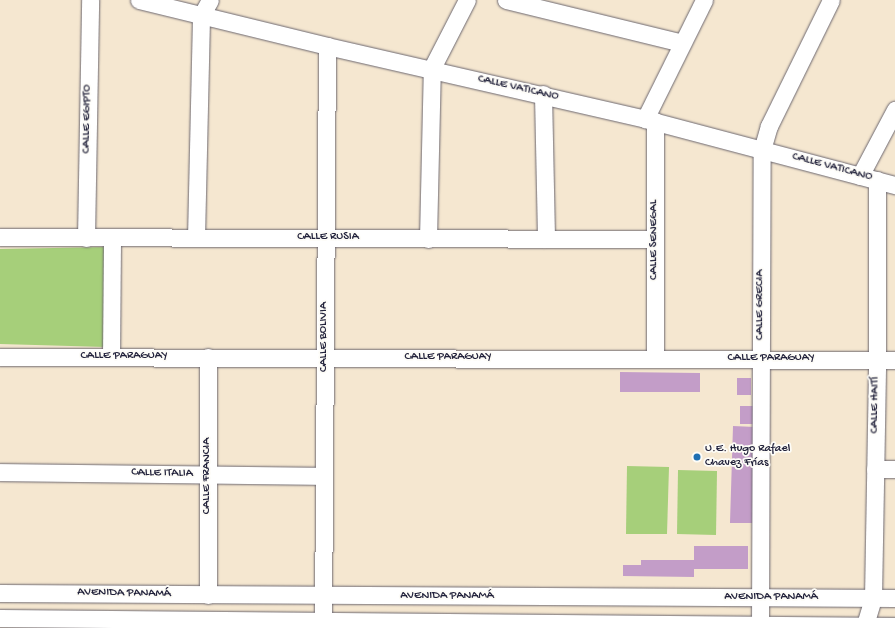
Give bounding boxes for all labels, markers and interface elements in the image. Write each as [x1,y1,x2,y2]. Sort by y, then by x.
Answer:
street label: CALLE VATICANO [476,73,560,105]
street label: CALLE EGIPTO [80,84,96,154]
street label: CALLE VATICANO [790,150,874,186]
street label: CALLE SENEGAL [648,200,662,280]
street label: CALLE RUSIA [297,231,359,245]
street label: CALLE GRECIA [754,270,768,340]
street label: CALLE BOLIVIA [318,302,332,372]
street label: CALLE PARAGUAY [81,350,167,364]
street label: CALLE PARAGUAY [405,351,491,365]
street label: CALLE PARAGUAY [728,352,814,366]
street label: CALLE HAITÍ [868,376,884,434]
street label: CALLE FRANCIA [201,438,215,514]
place label: U.E. Hugo Rafael Chavez Frías [705,443,790,471]
marker: U.E. Hugo Rafael Chavez Frías [692,452,702,462]
street label: CALLE ITALIA [131,466,193,482]
street label: AVENIDA PANAMÁ [77,586,171,602]
street label: AVENIDA PANAMÁ [400,590,494,604]
street label: AVENIDA PANAMÁ [724,591,818,605]

